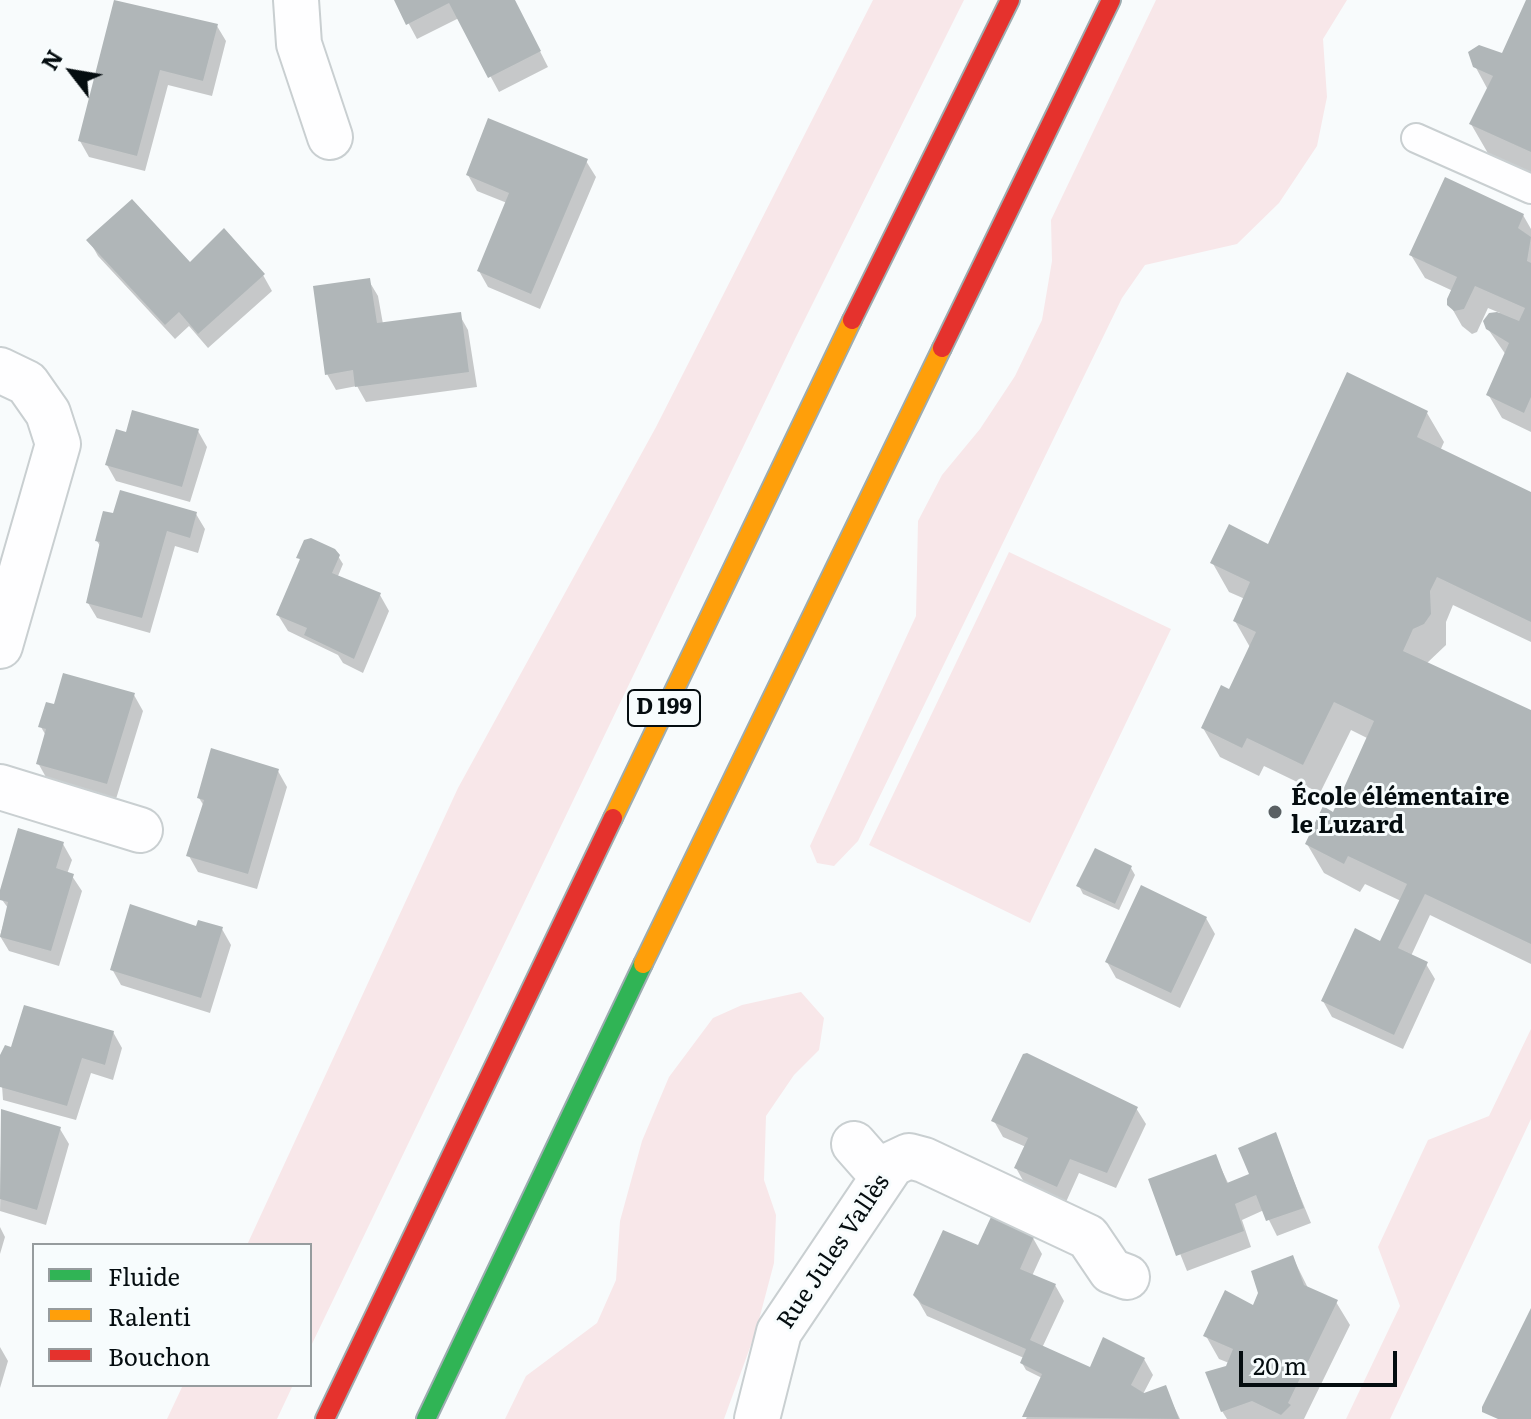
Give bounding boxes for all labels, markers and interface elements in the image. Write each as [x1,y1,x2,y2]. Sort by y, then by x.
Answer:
north arrow [32,32,112,112]
text: N [32,43,70,76]
road number: D 199 [628,690,700,726]
place label: École élémentaire le Luzard [1291,784,1509,840]
marker: École élémentaire le Luzard [1266,803,1284,821]
street label: Rue Jules Vallès [772,1169,896,1335]
legend [32,1243,312,1387]
text: Fluide [108,1258,180,1293]
text: Ralenti [108,1298,191,1333]
scale bar [1243,1335,1401,1385]
text: Bouchon [108,1338,210,1373]
text: 20 m [1253,1347,1307,1382]

